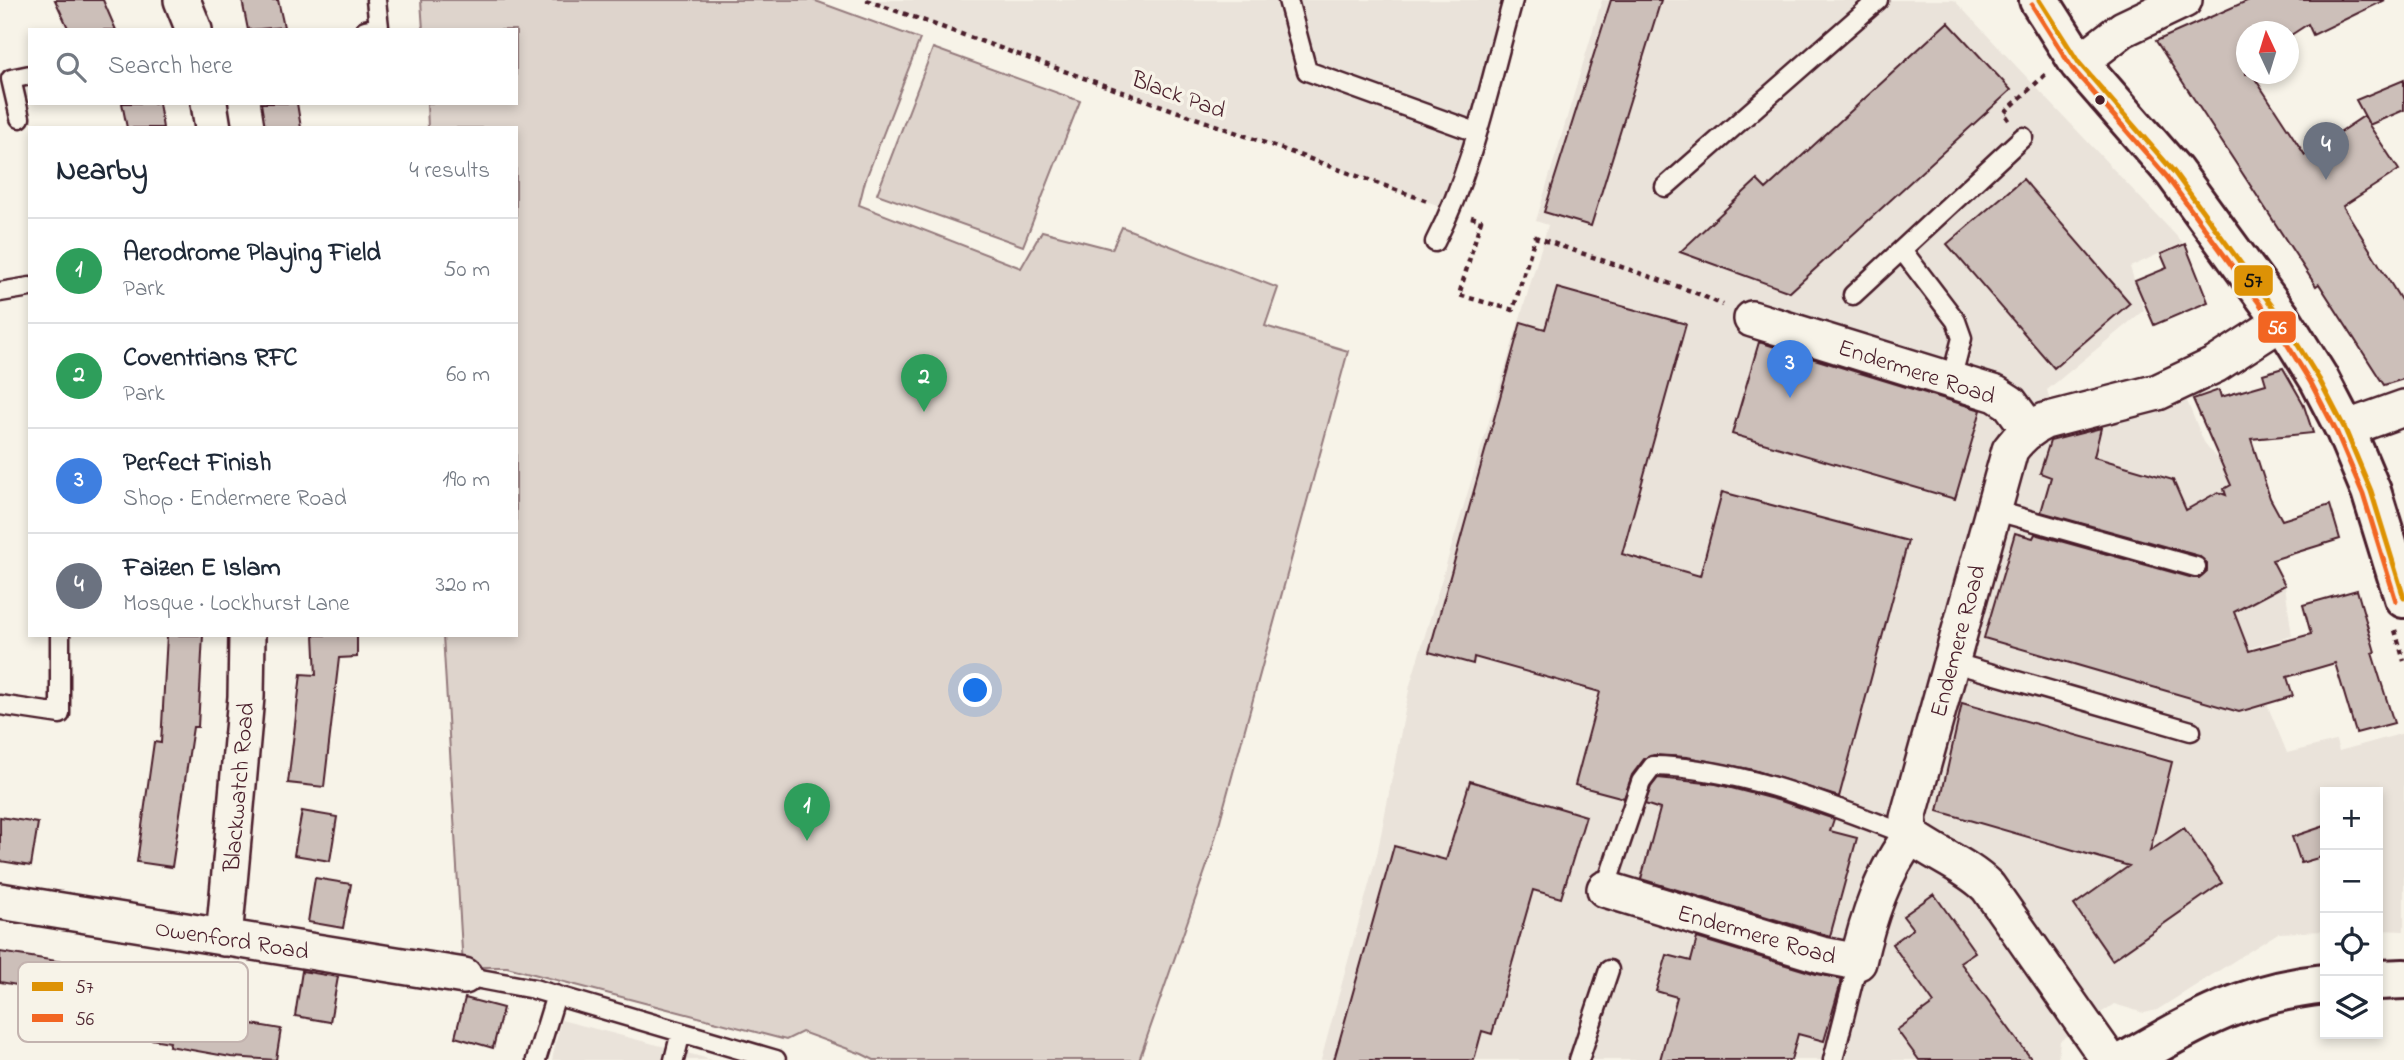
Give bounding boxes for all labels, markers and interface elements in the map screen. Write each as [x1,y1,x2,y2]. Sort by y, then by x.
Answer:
north arrow [2236,21,2299,84]
search box [28,28,518,105]
icon: search [52,48,90,86]
text: Search here [108,48,233,86]
street label: Black Pad [1125,63,1231,130]
unlabelled marker [2093,93,2107,107]
pin: 4 [2303,122,2349,180]
text: Nearby [56,150,148,194]
text: 4 results [409,155,490,188]
text: Aerodrome Playing Field [123,235,381,273]
text: 1 [75,254,83,287]
text: 50 m [443,254,490,287]
line badge: 57 [2233,264,2274,297]
text: 57 [2244,269,2263,296]
text: Park [123,273,165,306]
line badge: 56 [2257,310,2297,344]
text: 56 [2267,316,2287,343]
street label: Endermere Road [1833,331,2000,415]
text: Coventrians RFC [123,340,298,378]
pin: 3 [1767,340,1813,398]
pin: 2 [901,354,947,412]
text: 2 [73,359,85,392]
text: 60 m [446,359,490,392]
text: Park [123,378,165,411]
text: Perfect Finish [123,445,271,483]
text: 3 [74,464,84,497]
text: 190 m [442,464,490,497]
text: Shop · Endermere Road [123,483,347,516]
text: Faizen E Islam [123,550,281,588]
street label: Endemere Road [1922,561,1997,722]
text: 4 [74,569,84,602]
text: 320 m [436,569,490,602]
text: Mosque · Lockhurst Lane [123,588,350,621]
your location [958,673,992,707]
street label: Blackwatch Road [216,701,265,874]
pin: 1 [784,783,830,841]
map controls [2320,787,2383,1039]
button: + [2320,787,2383,850]
button: − [2320,850,2383,913]
street label: Endermere Road [1673,897,1840,976]
street label: Owenford Road [152,912,312,971]
button: locate [2320,913,2383,976]
legend [18,962,248,1042]
text: 57 [75,975,94,1002]
button: layers [2320,976,2383,1039]
text: 56 [75,1007,94,1034]

